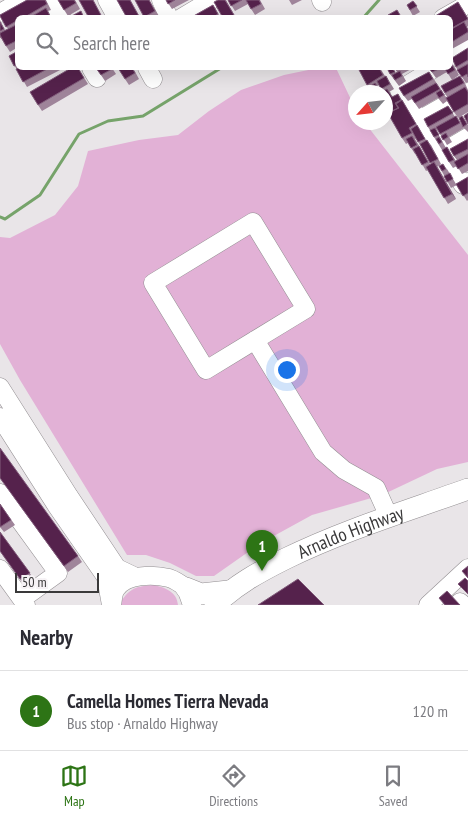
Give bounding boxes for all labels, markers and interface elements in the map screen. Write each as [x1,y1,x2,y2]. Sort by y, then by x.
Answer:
search box [15,15,453,70]
icon: search [33,29,61,57]
text: Search here [73,31,150,55]
north arrow [348,85,393,130]
your location [274,357,300,383]
street label: Arnaldo Highway [293,500,408,564]
pin: 1 [246,530,278,571]
scale bar [15,570,99,593]
text: 50 m [22,573,47,591]
text: Nearby [20,624,73,651]
text: Camella Homes Tierra Nevada [67,689,269,713]
text: 1 [32,701,40,721]
text: 120 m [413,701,448,721]
text: Bus stop · Arnaldo Highway [67,713,218,733]
tab: Map [60,762,88,810]
tab: Directions [209,762,258,810]
tab: Saved [379,762,408,810]

